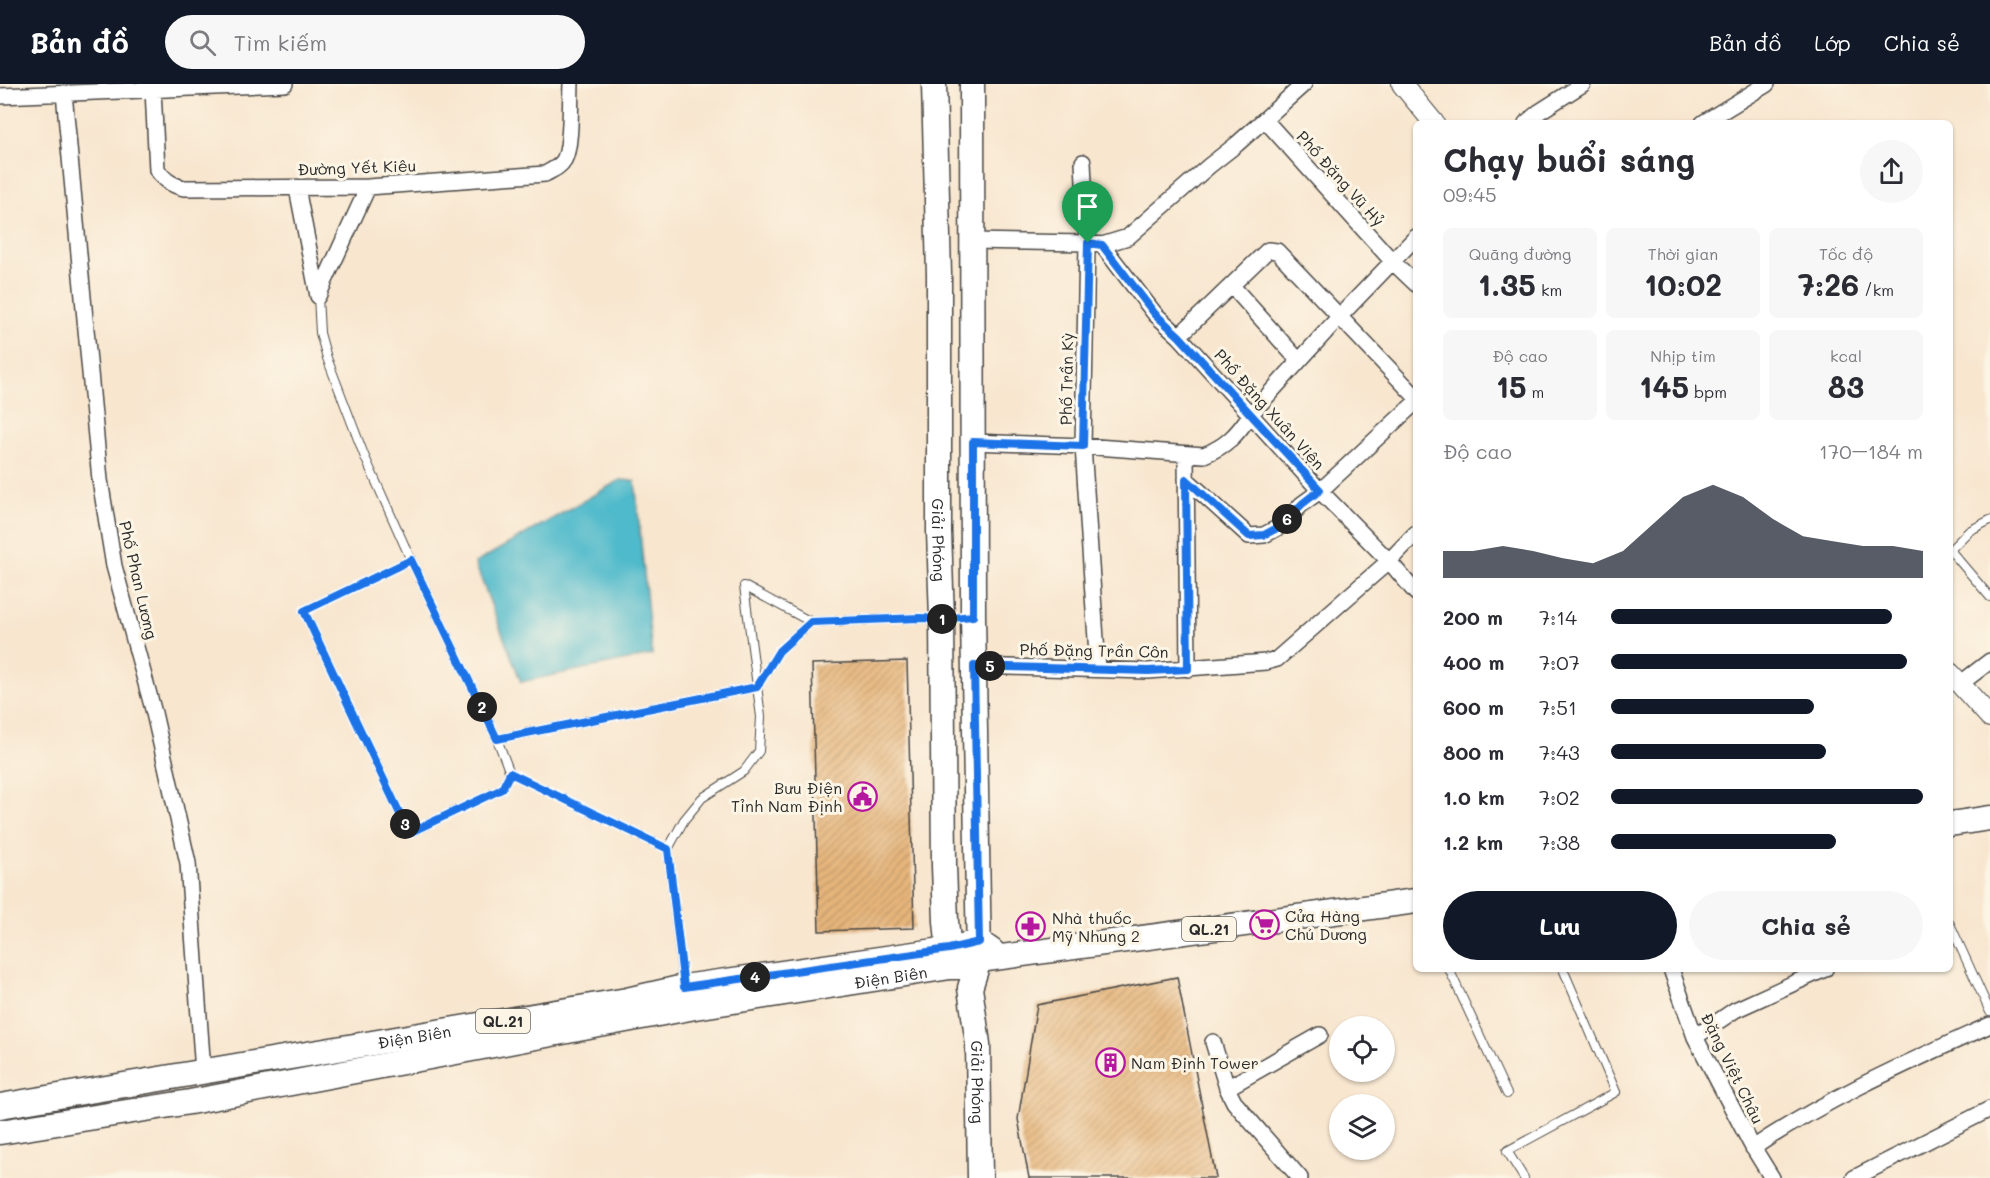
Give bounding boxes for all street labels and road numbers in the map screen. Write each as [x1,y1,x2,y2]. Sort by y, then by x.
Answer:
street label: Phố Đặng Vũ Hỷ [1293,126,1389,230]
street label: Đường Yết Kiêu [297,154,417,180]
street label: Phố Trần Kỳ [1055,333,1077,425]
street label: Phố Đặng Xuân Viện [1210,344,1330,474]
street label: Giải Phóng [928,498,951,582]
street label: Phố Phan Lương [115,519,163,641]
street label: Phố Đặng Trần Côn [1019,638,1169,662]
road number: QL.21 [1182,917,1236,941]
street label: Điện Biên [852,960,929,992]
road number: QL.21 [476,1009,530,1033]
street label: Đặng Việt Châu [1697,1009,1769,1127]
street label: Điện Biên [376,1019,452,1053]
street label: Giải Phóng [967,1040,990,1124]

